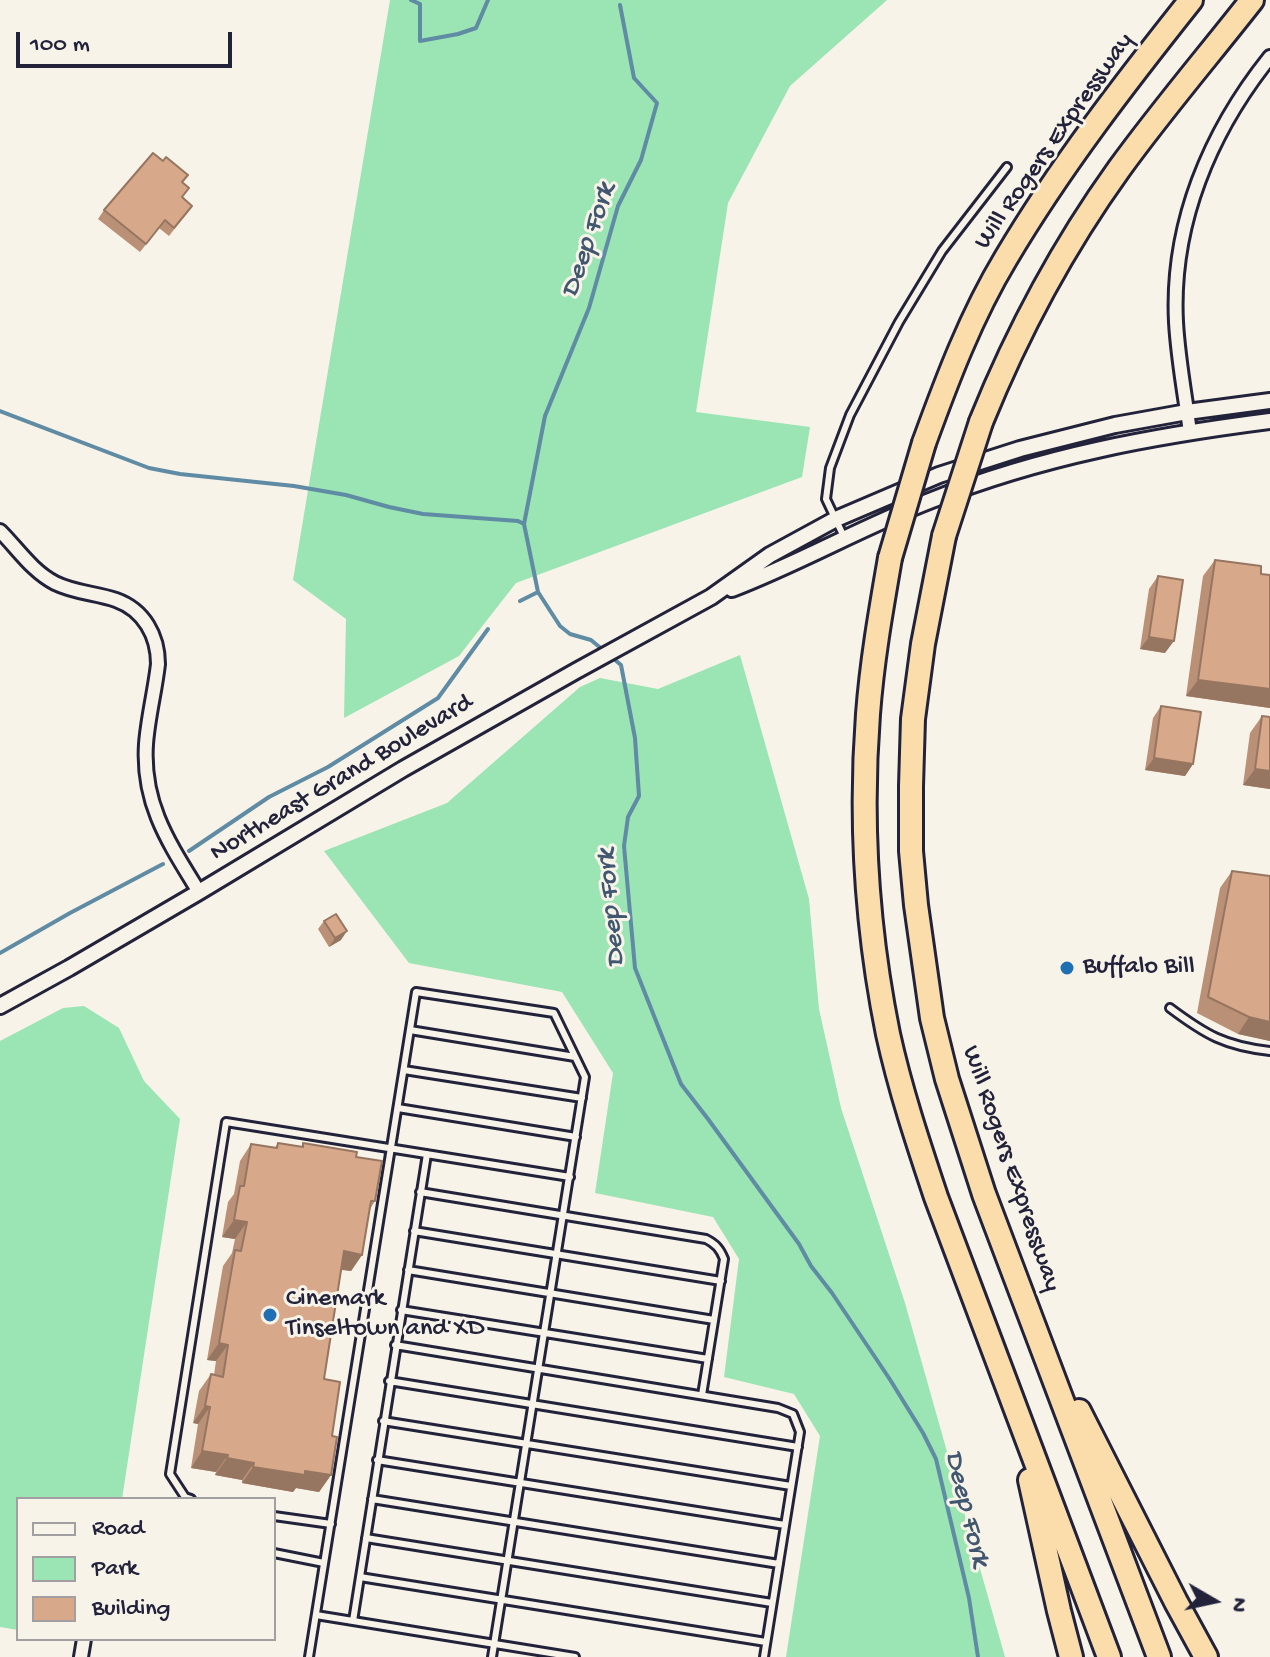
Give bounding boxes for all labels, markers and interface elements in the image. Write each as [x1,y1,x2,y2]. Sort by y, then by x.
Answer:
scale bar [20,16,236,66]
street label: Will Rogers Expressway [968,28,1142,256]
text: 100 m [30,31,90,60]
water label: Deep Fork [555,179,625,303]
street label: Northeast Grand Boulevard [205,688,479,870]
water label: Deep Fork [591,847,635,969]
place label: Buffalo Bill [1083,952,1195,984]
marker: Buffalo Bill [1058,959,1076,977]
street label: Will Rogers Expressway [953,1042,1067,1296]
place label: Cinemark Tinseltown and XD [286,1284,484,1346]
marker: Cinemark Tinseltown and XD [261,1306,279,1324]
water label: Deep Fork [934,1447,996,1571]
legend [16,1497,276,1641]
text: Road [92,1515,144,1544]
text: Park [92,1555,138,1584]
north arrow [1174,1561,1254,1641]
text: Building [92,1595,170,1624]
text: N [1224,1596,1252,1614]

